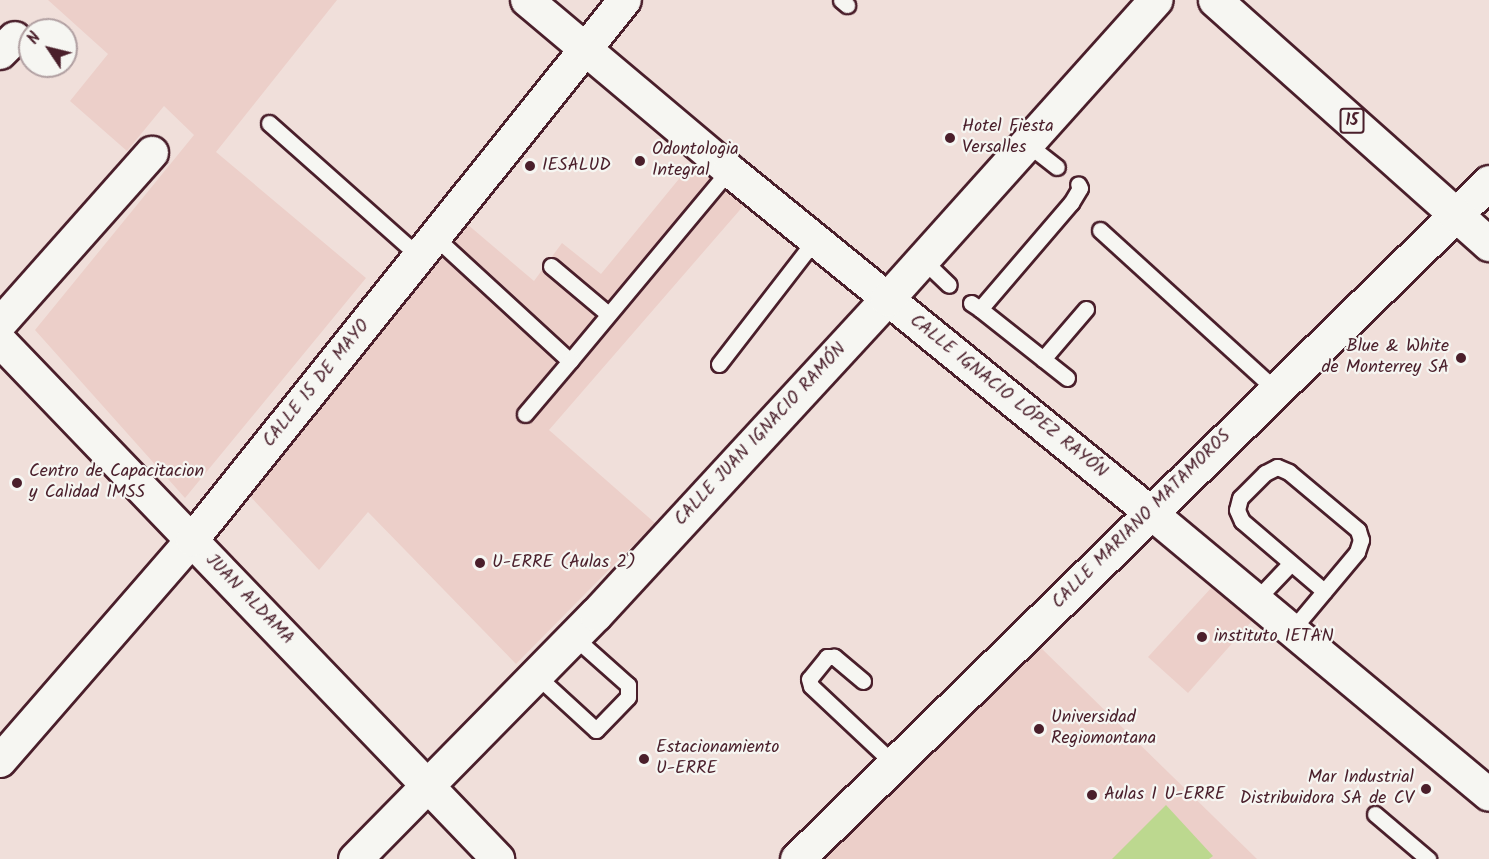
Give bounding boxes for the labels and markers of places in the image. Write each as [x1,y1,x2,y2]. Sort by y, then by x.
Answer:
place label: Hotel Fiesta Versalles [962,117,1054,160]
marker: Hotel Fiesta Versalles [943,131,957,145]
place label: Odontologia Integral [652,140,739,182]
marker: Odontologia Integral [633,154,647,168]
place label: IESALUD [542,155,611,177]
marker: IESALUD [523,159,537,173]
place label: Blue & White de Monterrey SA [1322,337,1449,380]
marker: Blue & White de Monterrey SA [1454,351,1468,365]
place label: Centro de Capacitacion y Calidad IMSS [29,462,204,504]
marker: Centro de Capacitacion y Calidad IMSS [10,476,24,490]
place label: U-ERRE (Aulas 2) [492,552,636,574]
marker: U-ERRE (Aulas 2) [473,556,487,570]
place label: instituto IETAN [1214,626,1334,648]
marker: instituto IETAN [1195,630,1209,644]
place label: Universidad Regiomontana [1051,708,1156,750]
marker: Universidad Regiomontana [1032,722,1046,736]
place label: Estacionamiento U-ERRE [656,738,780,780]
marker: Estacionamiento U-ERRE [637,752,651,766]
place label: Mar Industrial Distribuidora SA de CV [1240,768,1414,810]
marker: Mar Industrial Distribuidora SA de CV [1419,782,1433,796]
place label: Aulas I U-ERRE [1104,784,1225,806]
marker: Aulas I U-ERRE [1085,788,1099,802]

